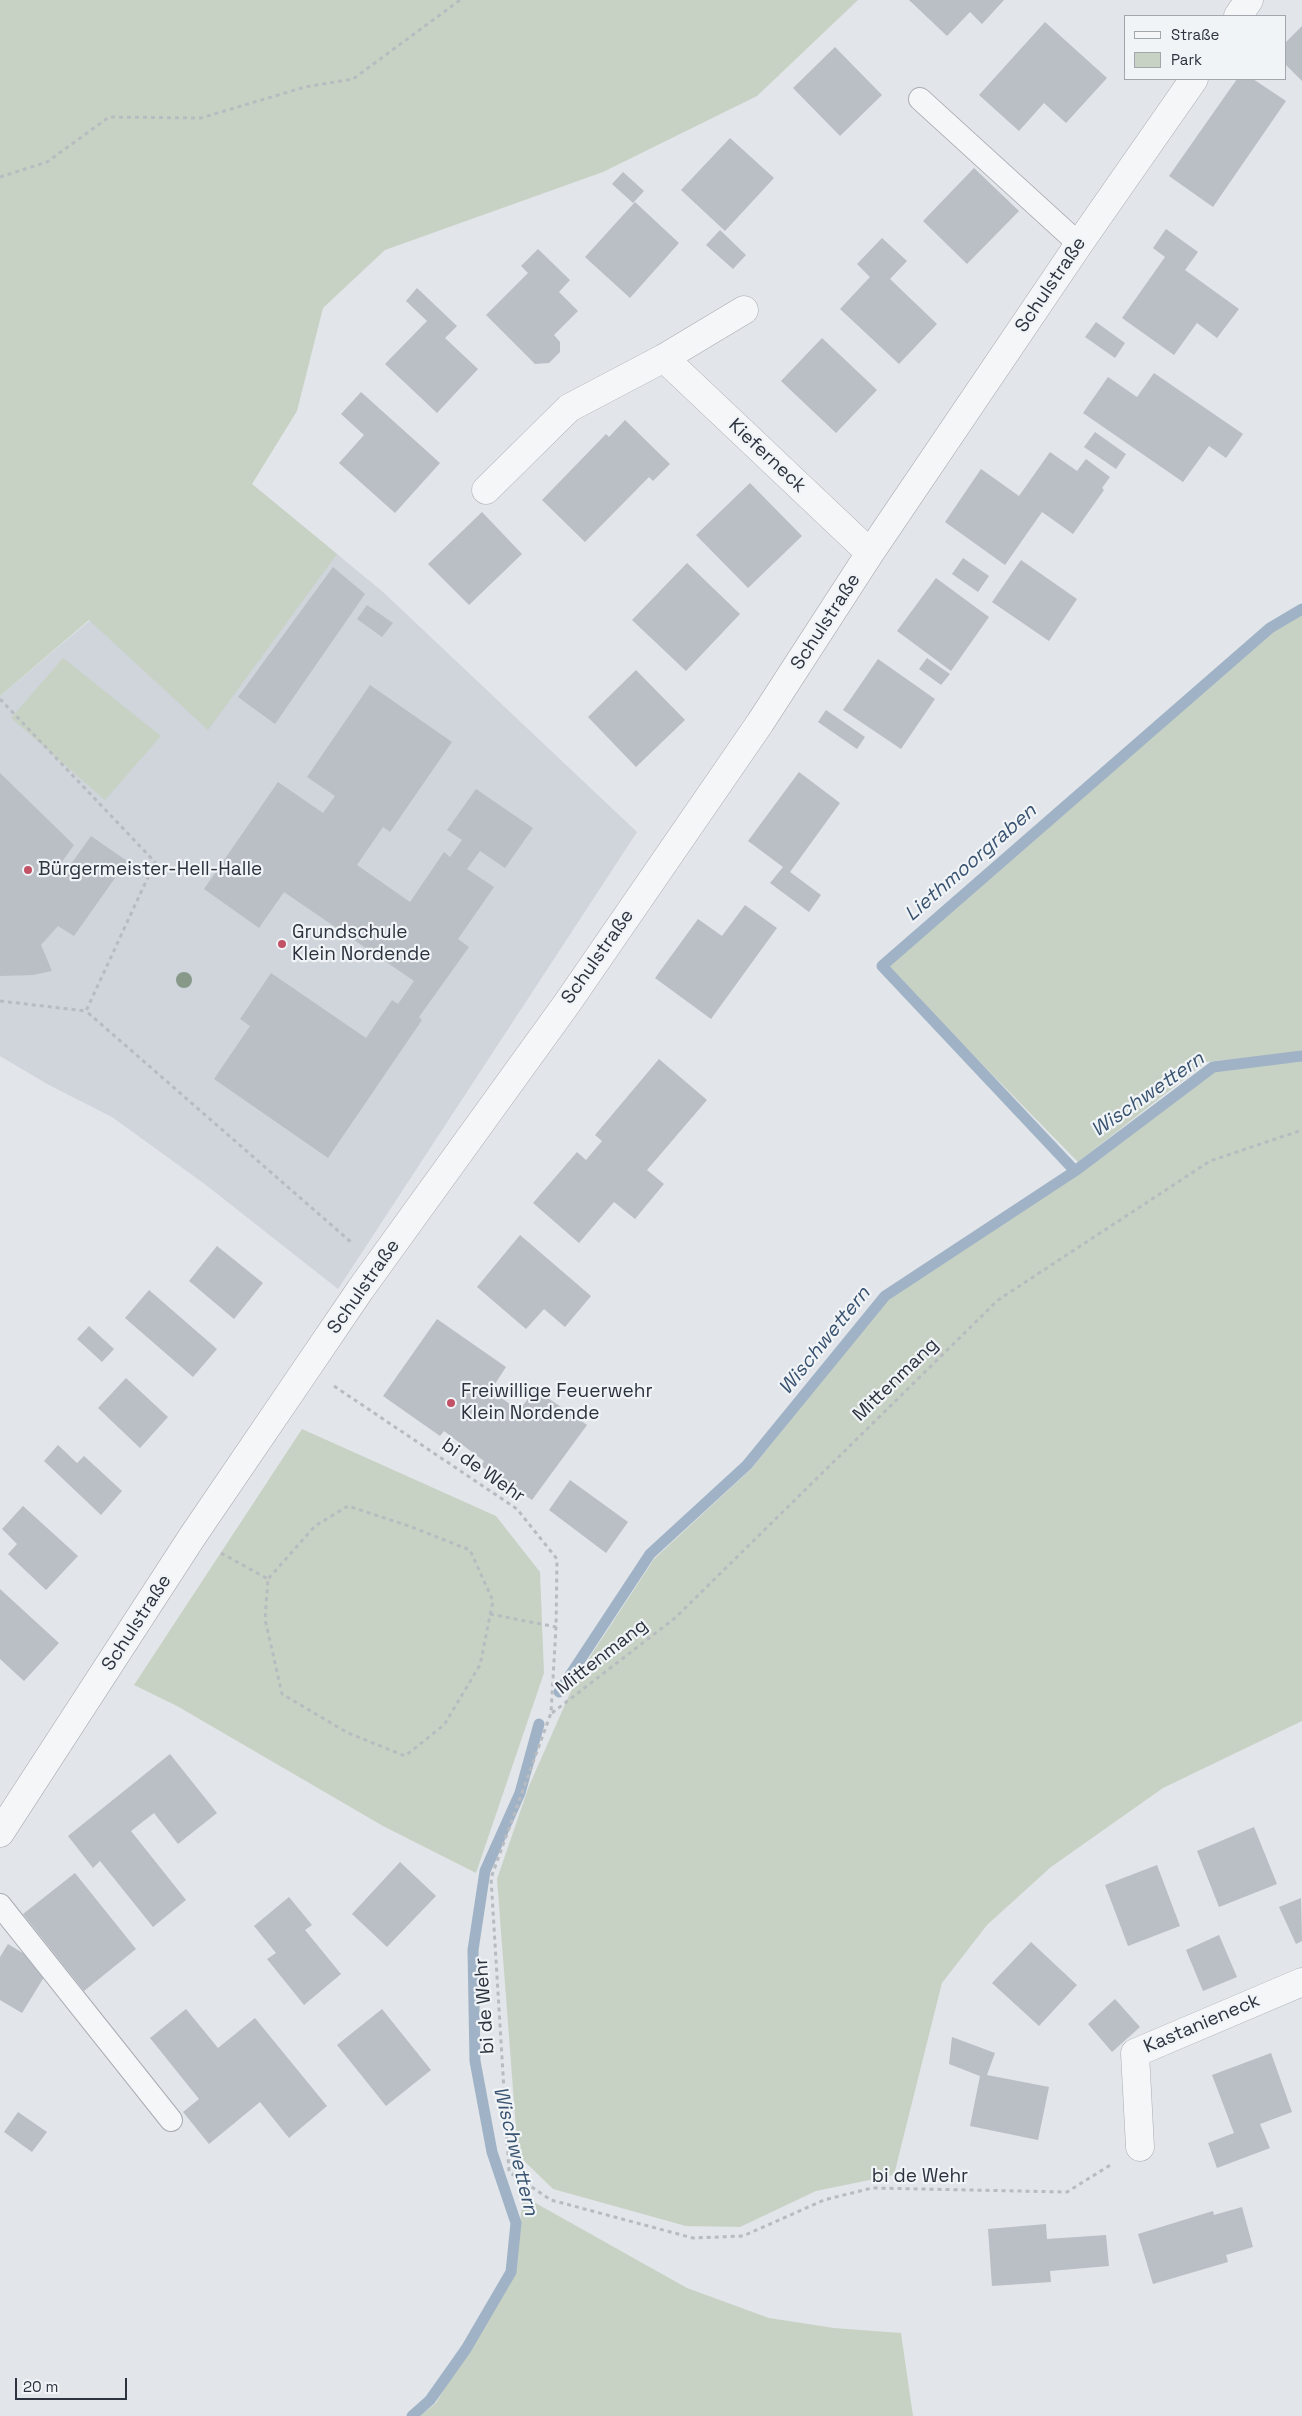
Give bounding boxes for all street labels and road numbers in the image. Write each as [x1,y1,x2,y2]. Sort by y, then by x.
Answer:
street label: Schulstraße [1011,233,1091,337]
street label: Kieferneck [723,414,811,498]
street label: Schulstraße [786,570,866,674]
street label: Schulstraße [557,905,639,1009]
street label: Schulstraße [323,1235,405,1339]
street label: Mittenmang [849,1334,943,1426]
street label: bi de Wehr [437,1434,529,1508]
street label: Schulstraße [97,1571,177,1675]
street label: Mittenmang [552,1614,652,1700]
street label: bi de Wehr [470,1957,500,2055]
street label: Kastanieneck [1141,1989,1263,2059]
street label: bi de Wehr [872,2166,968,2188]

